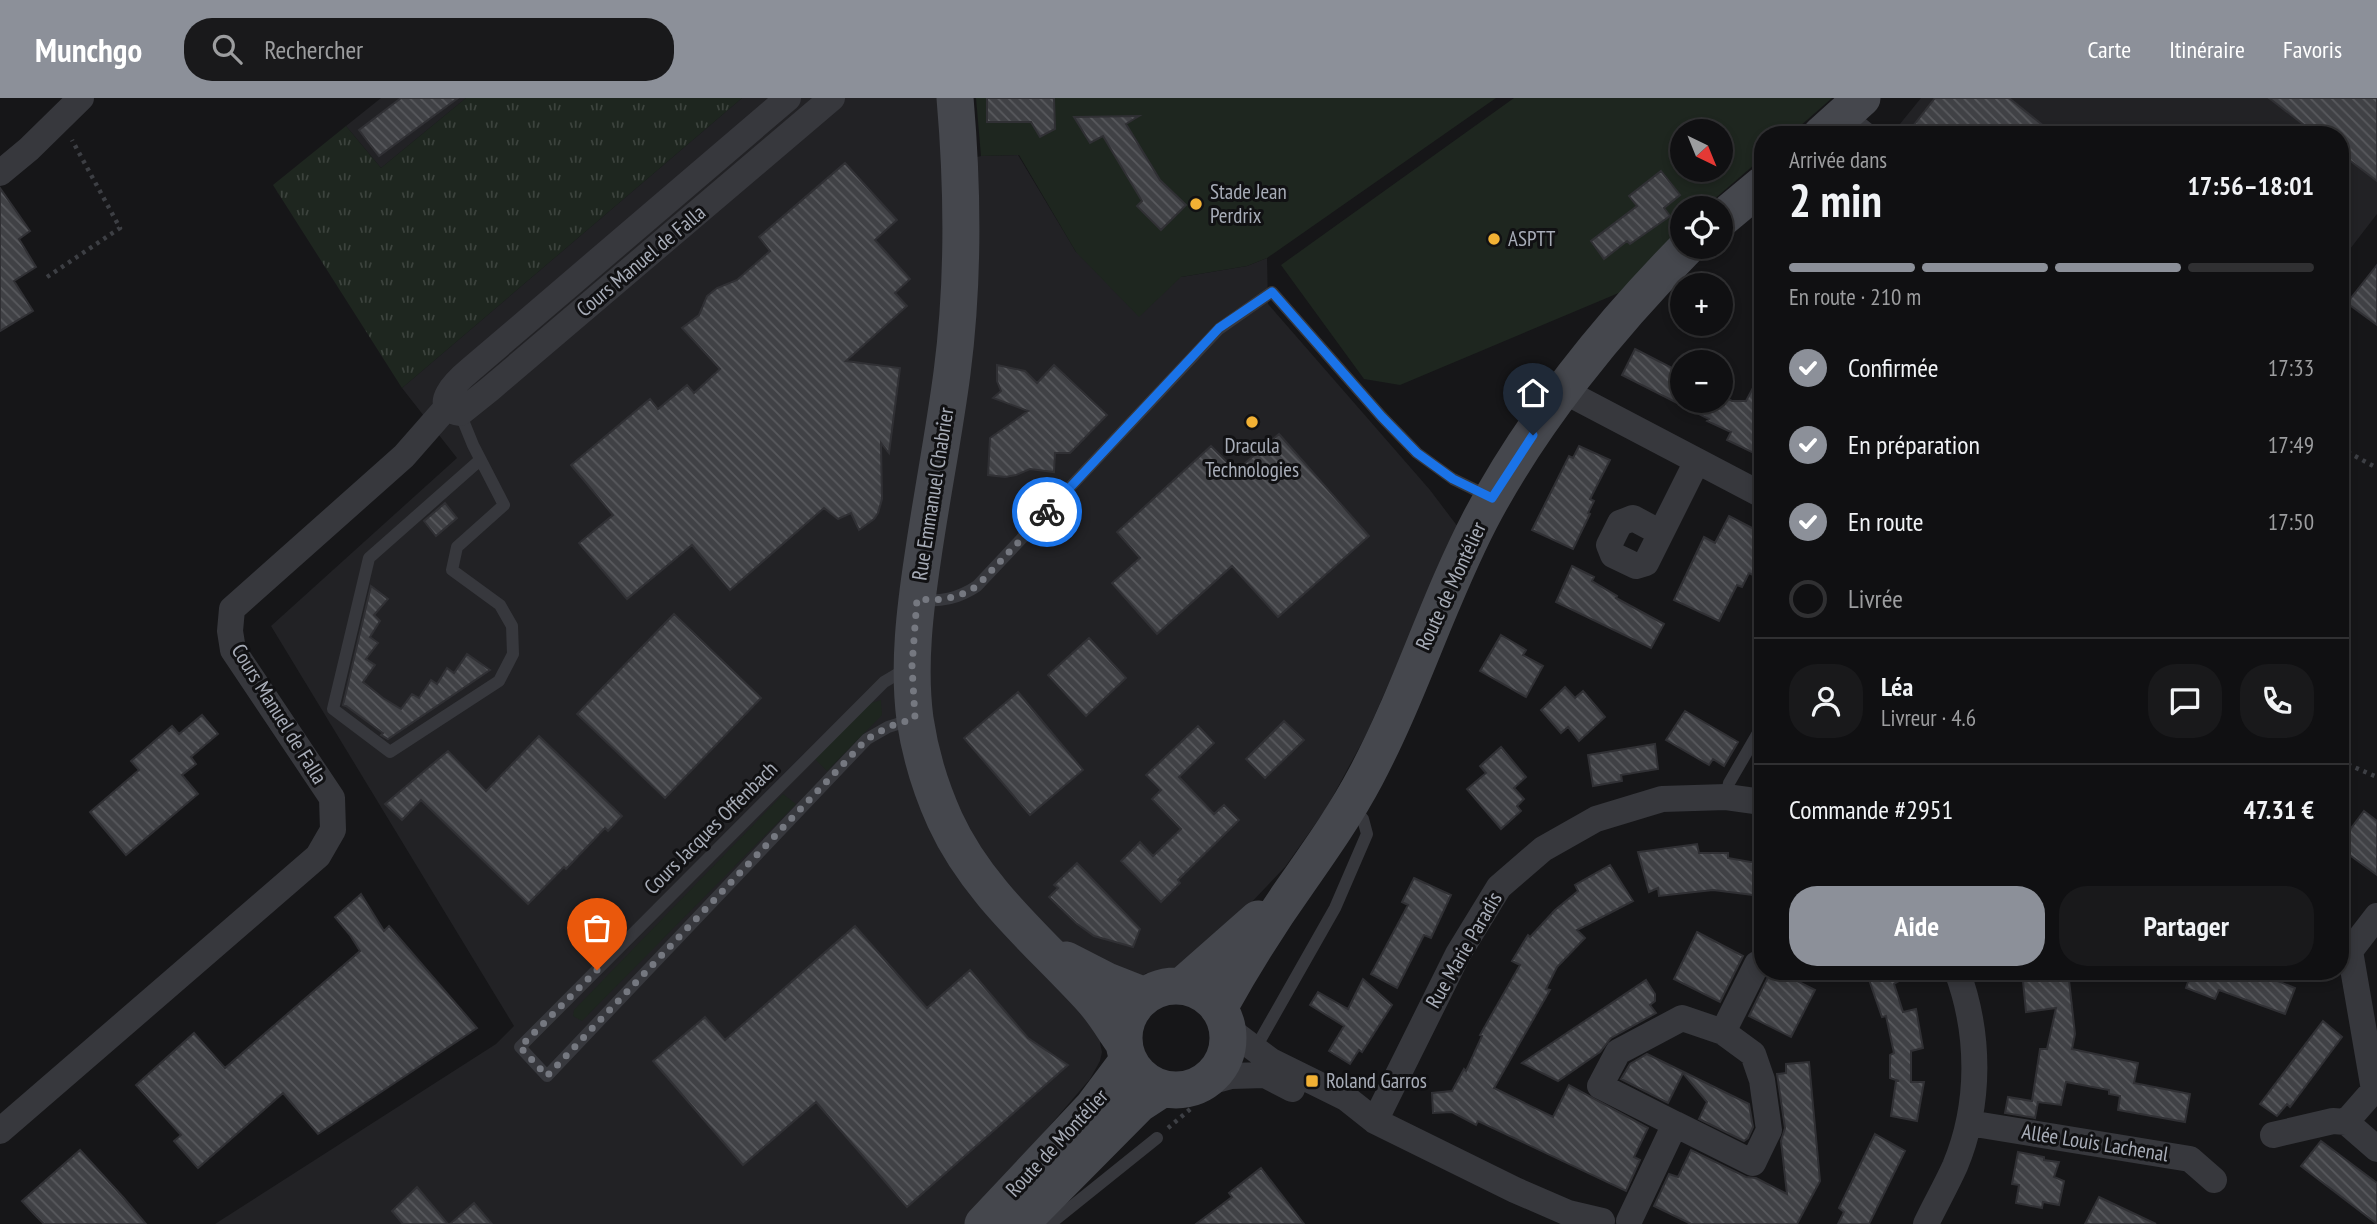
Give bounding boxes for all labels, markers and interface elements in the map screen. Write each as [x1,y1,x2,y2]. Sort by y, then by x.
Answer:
search box [184,18,674,81]
text: Munchgo [35,28,142,71]
icon: search [208,30,246,68]
text: Rechercher [264,33,363,66]
text: Carte [2087,34,2131,65]
text: Itinéraire [2169,34,2245,65]
text: Favoris [2283,34,2342,65]
north arrow [1670,119,1732,182]
map controls [1670,119,1733,413]
text: Arrivée dans [1789,145,1887,174]
text: 17:56–18:01 [2187,169,2314,202]
text: 2 min [1789,170,1882,230]
place label: Stade Jean Perdrix [1210,178,1287,229]
marker: Stade Jean Perdrix [1188,196,1204,212]
button: locate [1670,196,1733,259]
street label: Cours Manuel de Falla [571,199,711,322]
place label: ASPTT [1508,225,1556,252]
marker: ASPTT [1486,231,1502,247]
button: + [1670,273,1733,336]
text: En route · 210 m [1789,282,1921,311]
icon: check [1789,349,1827,387]
button: − [1670,350,1733,413]
text: Confirmée [1848,351,1939,384]
text: 17:33 [2268,353,2314,382]
pin [1503,363,1563,435]
icon: home [1514,374,1552,412]
street label: Rue Emmanuel Chabrier [906,405,960,582]
marker: Dracula Technologies [1244,414,1260,430]
icon: check [1789,426,1827,464]
text: En préparation [1848,428,1980,461]
text: 17:49 [2268,430,2314,459]
place label: Dracula Technologies [1205,432,1299,483]
courier [1012,477,1082,547]
icon: bike [1028,493,1066,531]
icon: check [1789,503,1827,541]
text: En route [1848,505,1923,538]
text: 17:50 [2268,507,2314,536]
street label: Route de Montélier [1409,517,1492,654]
text: Livrée [1848,582,1903,615]
street label: Cours Manuel de Falla [226,639,333,789]
button: person [1789,664,1863,738]
button: chat [2148,664,2222,738]
button: phone [2240,664,2314,738]
text: Léa [1881,670,1913,703]
text: Livreur · 4.6 [1881,703,1976,732]
street label: Cours Jacques Offenbach [638,755,783,900]
text: Commande #2951 [1789,793,1953,826]
text: 47.31 € [2244,793,2314,826]
button: Aide [1789,886,2045,966]
button: Partager [2059,886,2314,966]
street label: Rue Marie Paradis [1419,887,1508,1013]
pin [567,898,627,970]
icon: bag [578,909,616,947]
place label: Roland Garros [1326,1067,1427,1094]
marker: Roland Garros [1304,1073,1320,1089]
street label: Route de Montélier [1000,1083,1114,1202]
street label: Allée Louis Lachenal [2020,1118,2170,1167]

